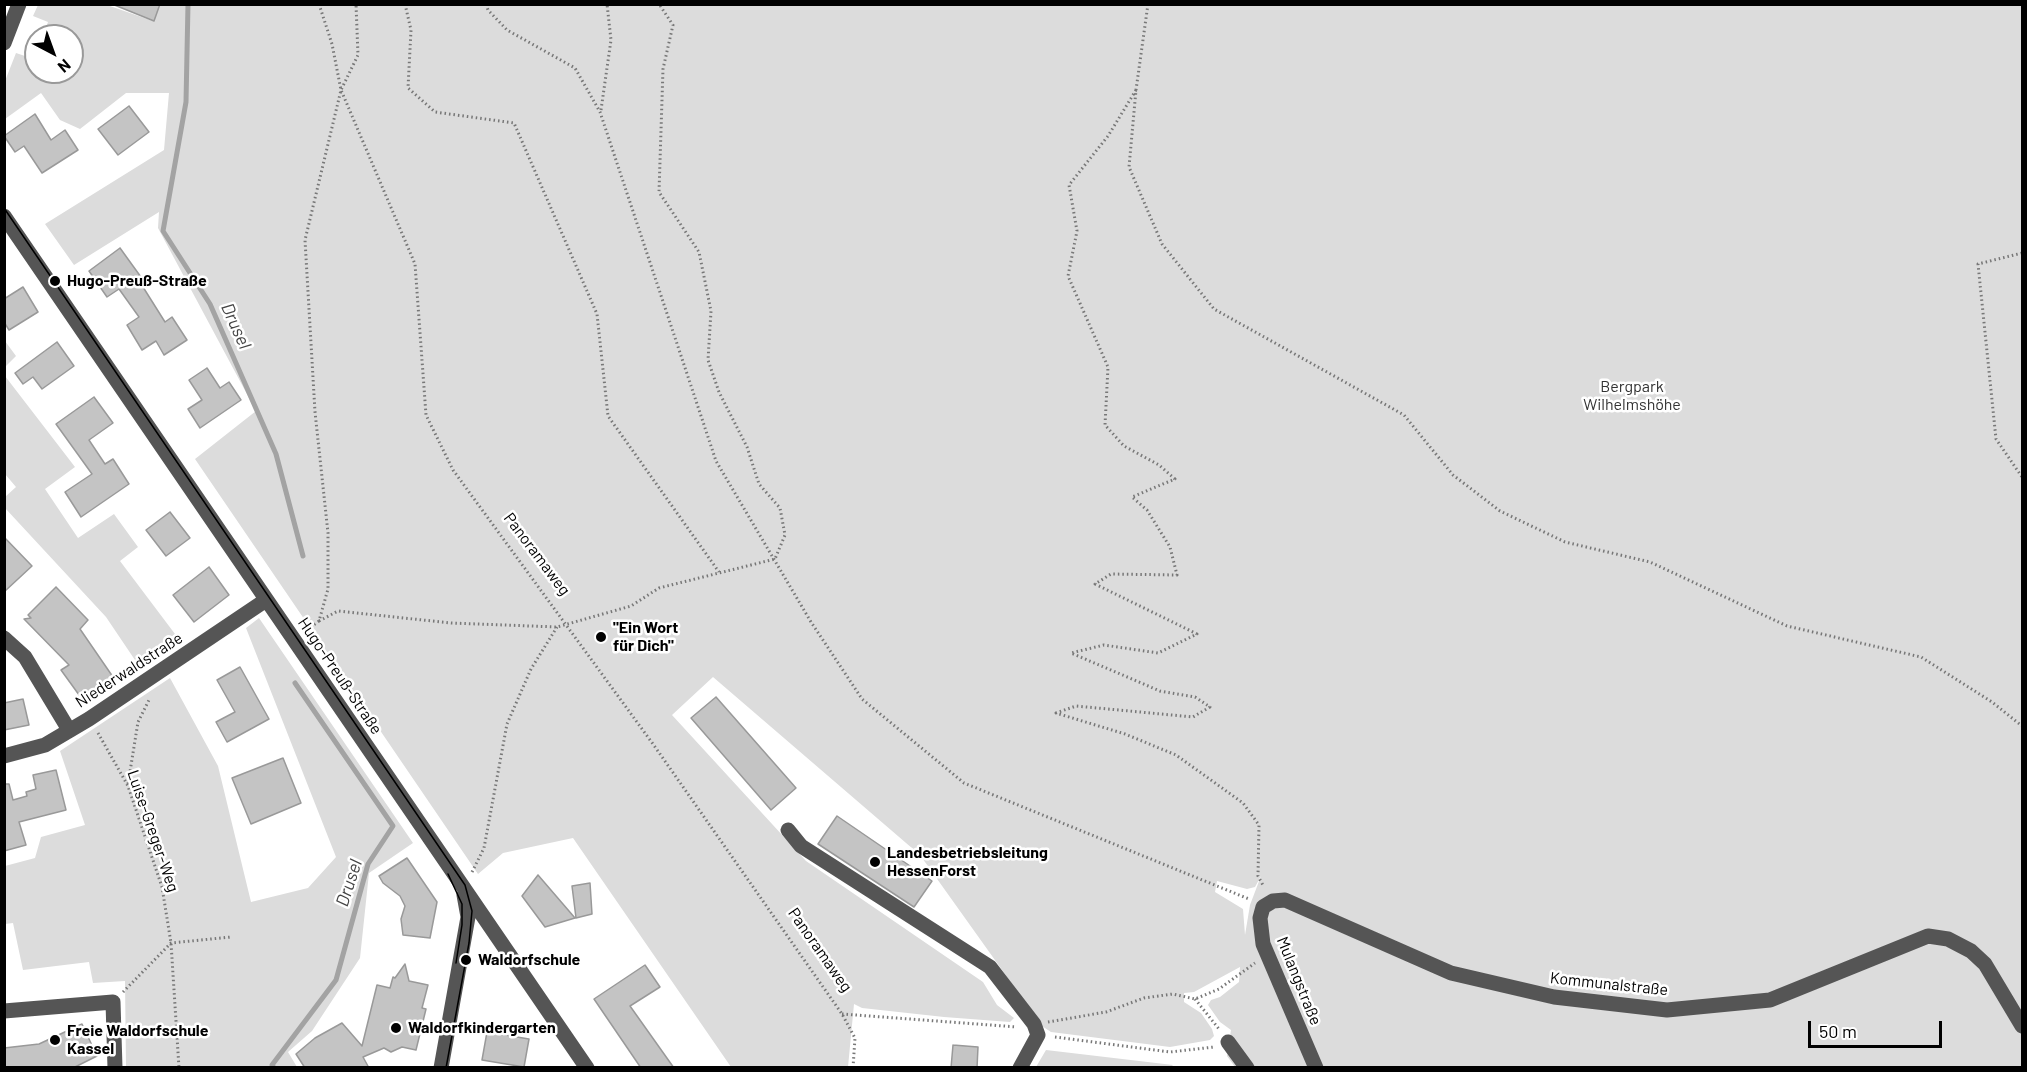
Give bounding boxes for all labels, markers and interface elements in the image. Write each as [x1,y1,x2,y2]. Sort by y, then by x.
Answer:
north arrow [24,24,84,84]
text: N [55,56,75,77]
place label: Hugo-Preuß-Straße [67,271,207,291]
marker: Hugo-Preuß-Straße [48,274,62,288]
water label: Drusel [216,300,256,352]
park label: Bergpark Wilhelmshöhe [1583,377,1681,415]
street label: Panoramaweg [500,509,574,599]
street label: Hugo-Preuß-Straße [294,614,386,738]
place label: "Ein Wort für Dich" [613,618,678,656]
street label: Niederwaldstraße [72,628,186,712]
marker: "Ein Wort für Dich" [594,630,608,644]
street label: Luise-Greger-Weg [123,767,183,895]
place label: Landesbetriebsleitung HessenForst [887,843,1048,881]
marker: Landesbetriebsleitung HessenForst [868,855,882,869]
water label: Drusel [331,857,367,909]
street label: Panoramaweg [784,904,856,996]
street label: Mulangstraße [1273,934,1325,1028]
place label: Waldorfschule [478,950,580,970]
marker: Waldorfschule [459,953,473,967]
street label: Kommunalstraße [1549,968,1669,1000]
scale bar [1811,1009,1944,1047]
place label: Waldorfkindergarten [408,1018,556,1038]
text: 50 m [1819,1020,1857,1042]
place label: Freie Waldorfschule Kassel [67,1021,209,1059]
marker: Waldorfkindergarten [389,1021,403,1035]
marker: Freie Waldorfschule Kassel [48,1033,62,1047]

